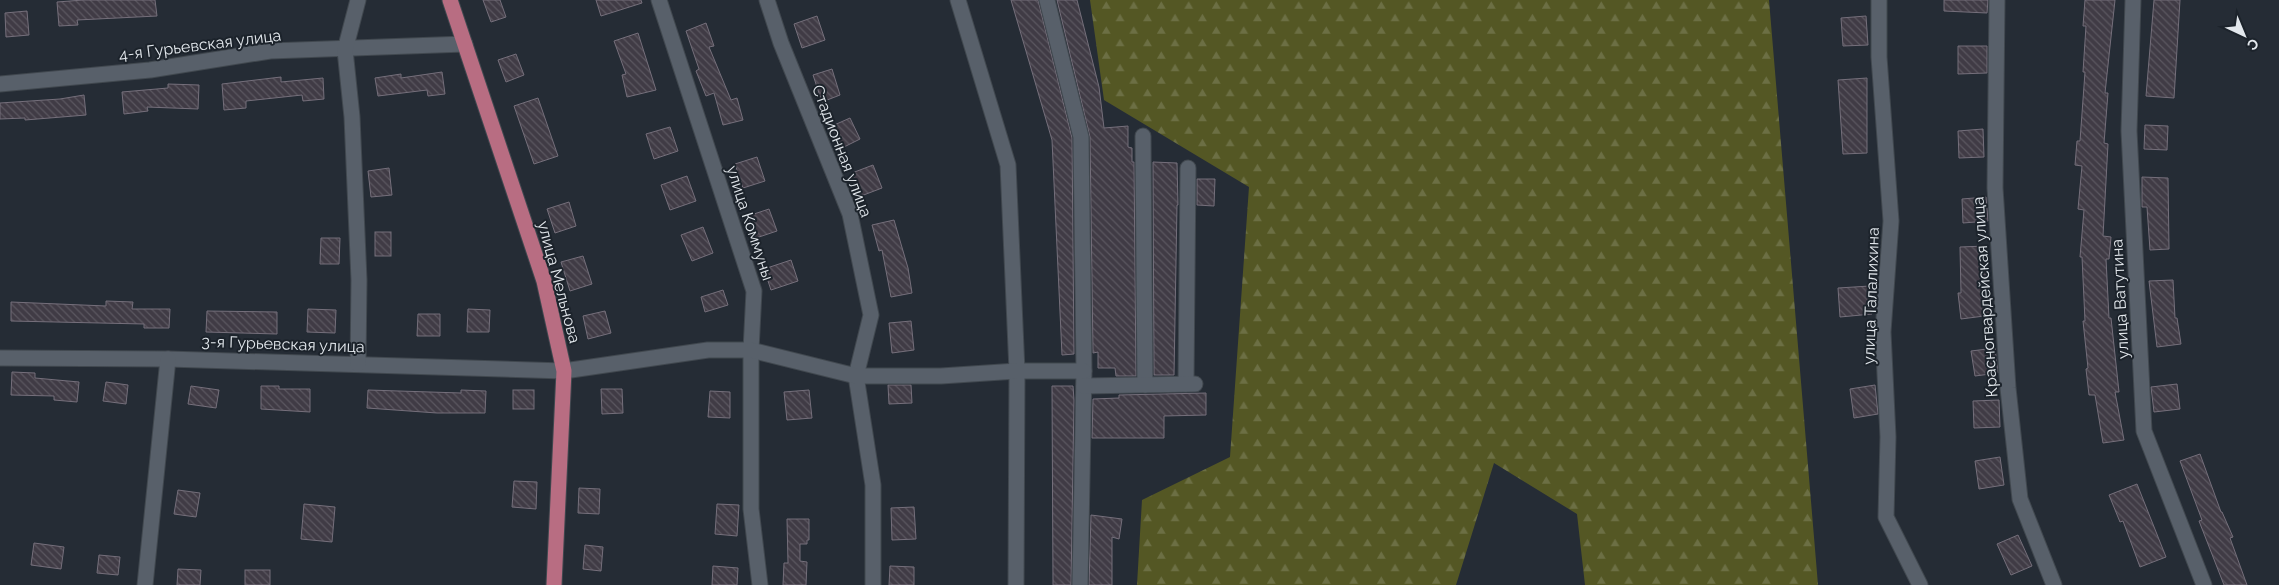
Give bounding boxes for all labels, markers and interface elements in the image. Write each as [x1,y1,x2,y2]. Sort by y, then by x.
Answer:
north arrow [2219,10,2269,60]
street label: 4-я Гурьевская улица [118,26,282,64]
text: С [2244,35,2262,54]
street label: Стадионная улица [808,82,876,220]
street label: улица Коммуны [722,163,778,283]
street label: Красногвардейская улица [1969,196,2001,398]
street label: улица Мельнова [534,219,584,345]
street label: улица Талалихина [1859,227,1883,365]
street label: улица Ватутина [2107,239,2133,359]
street label: 3-я Гурьевская улица [201,332,365,356]

